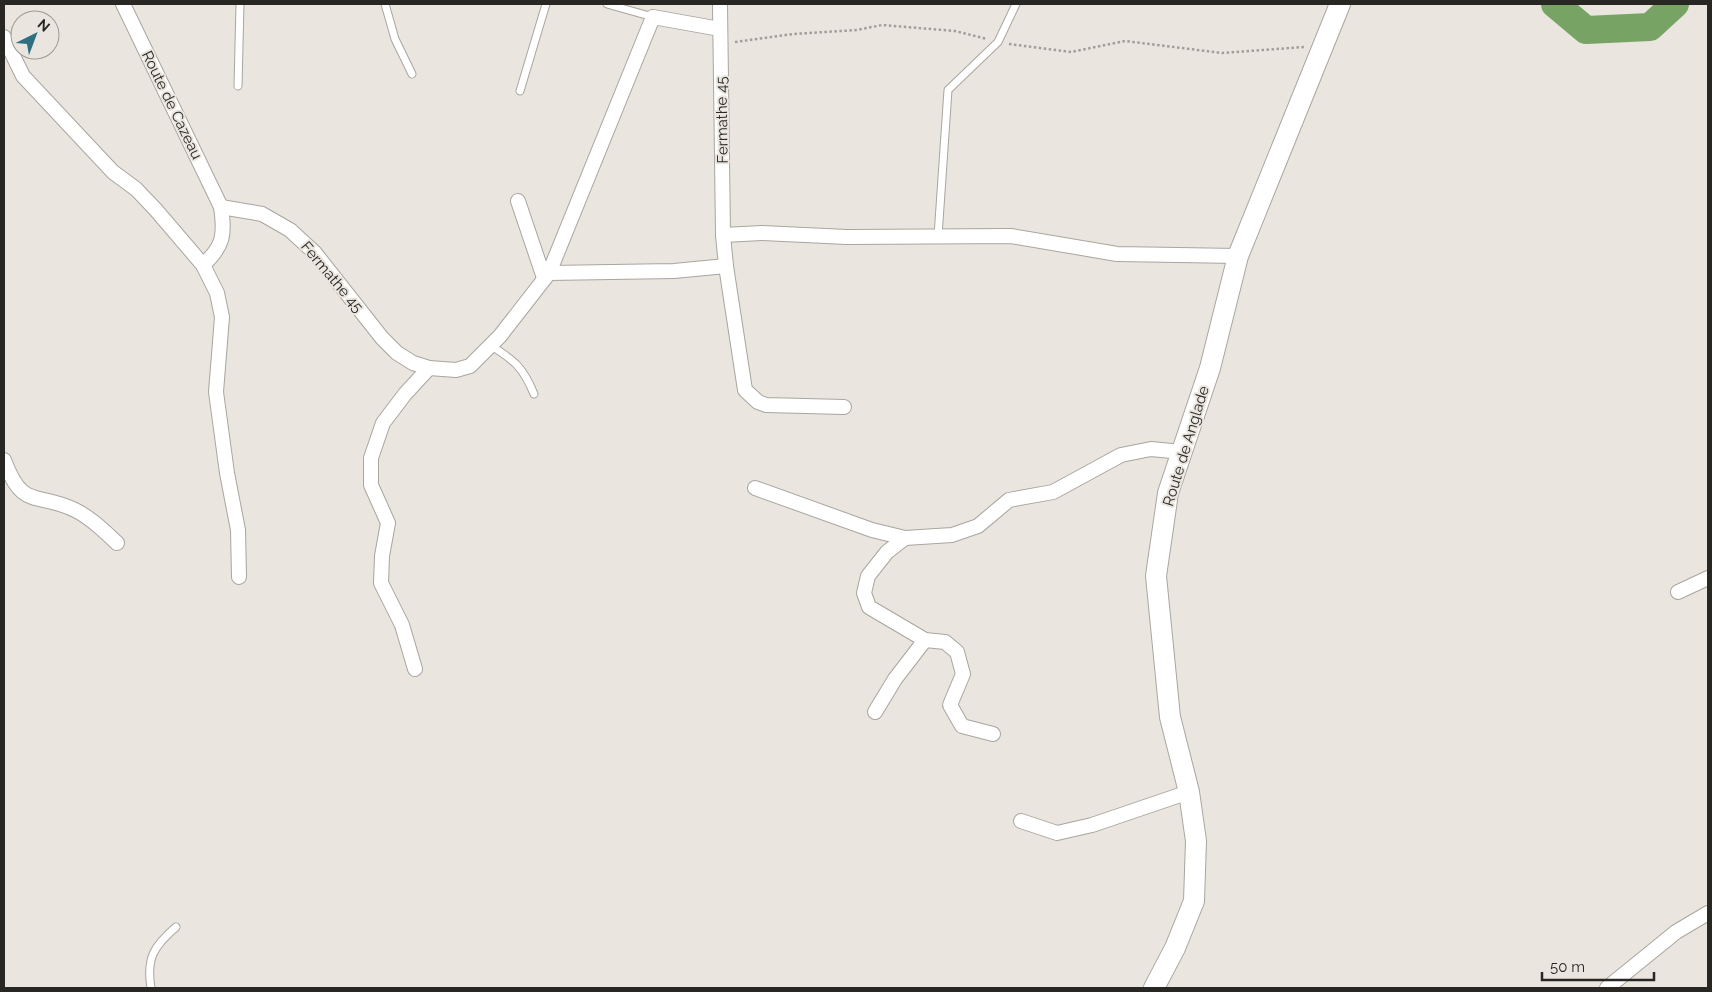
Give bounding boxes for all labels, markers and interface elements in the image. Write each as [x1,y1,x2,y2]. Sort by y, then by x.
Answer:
north arrow [10,10,60,60]
text: N [34,16,53,35]
street label: Route de Cazeau [138,48,206,162]
street label: Fermathe 45 [712,76,732,164]
street label: Fermathe 45 [297,238,367,316]
street label: Route de Anglade [1159,383,1213,508]
scale bar [1542,950,1654,982]
text: 50 m [1550,958,1585,976]

